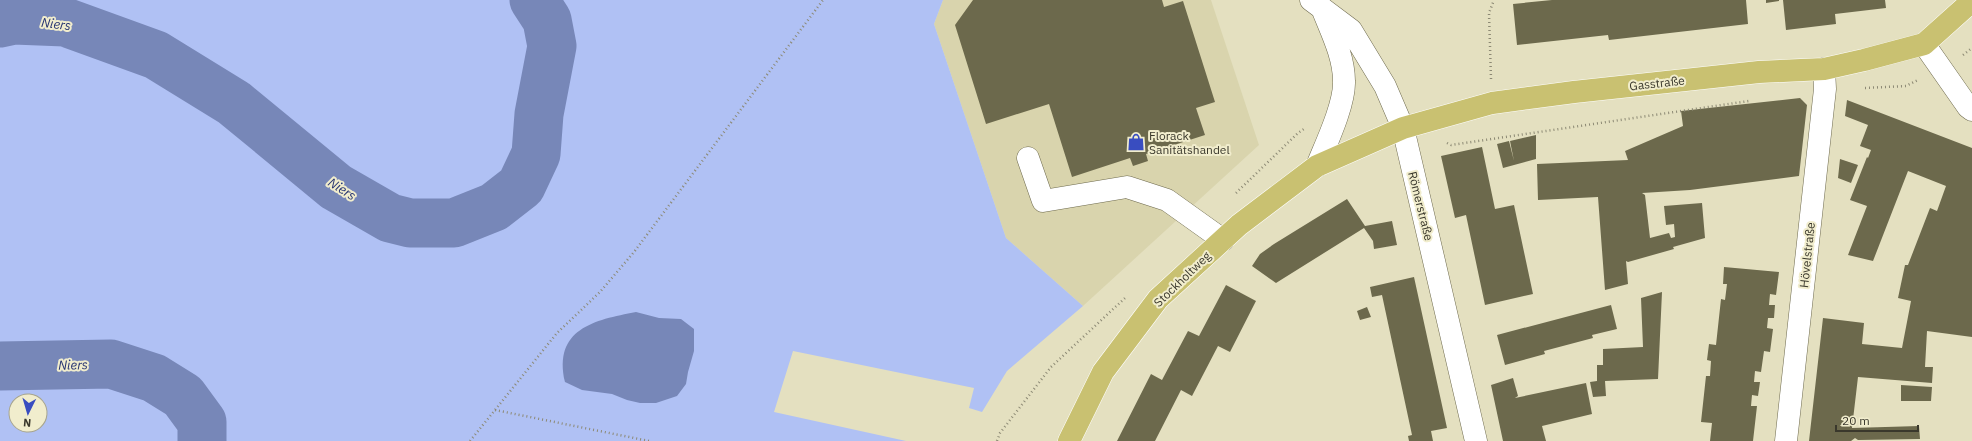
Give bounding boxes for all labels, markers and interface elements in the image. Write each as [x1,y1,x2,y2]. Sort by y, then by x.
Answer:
water label: Niers [40,14,72,34]
street label: Gasstraße [1629,73,1686,93]
place label: Florack Sanitätshandel [1149,128,1230,157]
shop icon: Florack Sanitätshandel [1126,132,1146,152]
street label: Römerstraße [1405,170,1437,243]
water label: Niers [325,174,359,204]
street label: Hövelstraße [1796,221,1818,288]
street label: Stockholtweg [1150,248,1214,310]
water label: Niers [58,356,88,374]
north arrow [8,393,48,433]
scale bar [1836,407,1918,433]
text: 20 m [1842,413,1870,428]
text: N [23,416,32,430]

